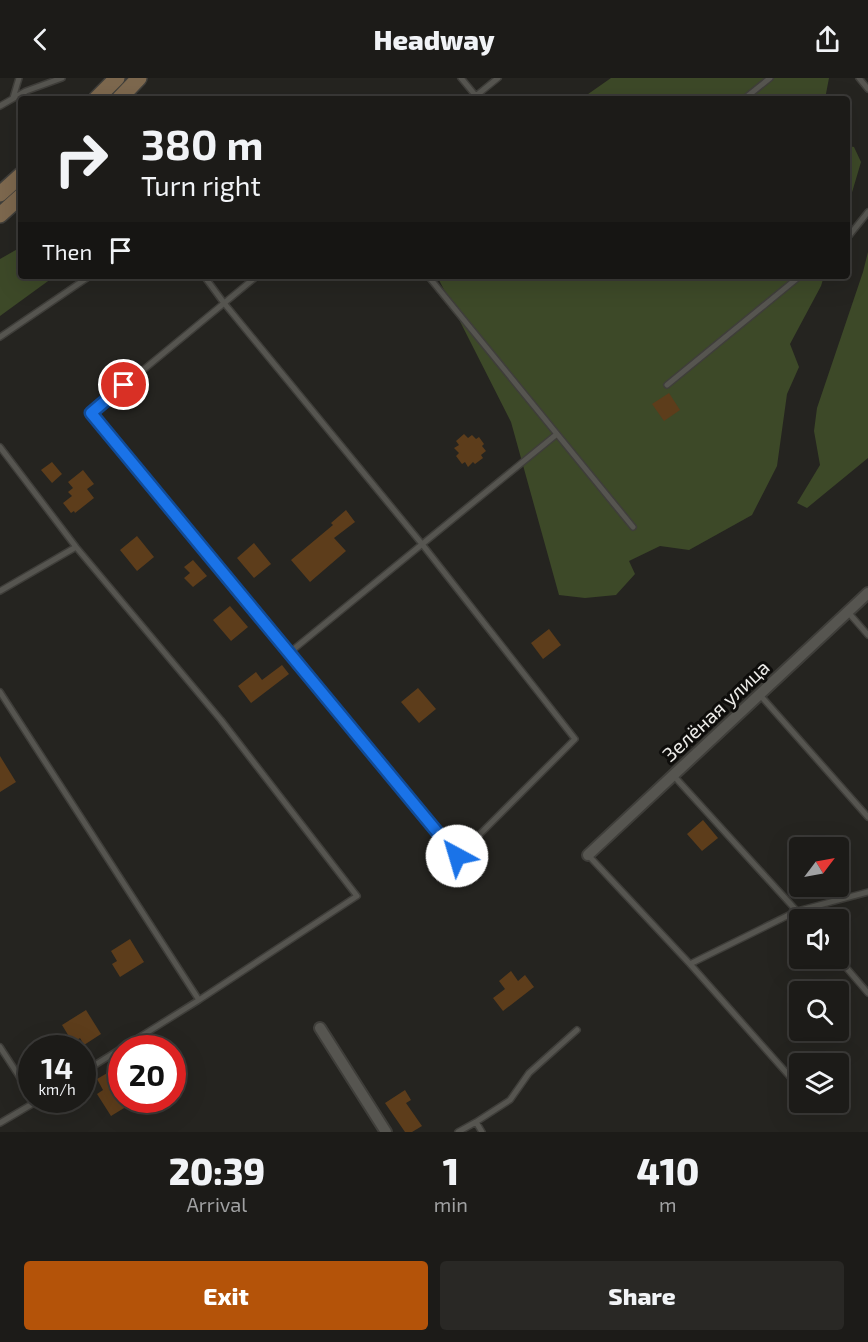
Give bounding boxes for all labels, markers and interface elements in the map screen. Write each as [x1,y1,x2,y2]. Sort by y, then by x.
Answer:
icon: back [24,23,57,56]
text: Headway [373,23,495,55]
icon: share [811,23,844,56]
text: 380 m [141,118,264,168]
icon: right [42,120,120,198]
text: Turn right [141,169,261,201]
icon: arrive [104,234,137,267]
text: Then [42,238,92,264]
pin [98,359,149,410]
icon: arrive [107,368,140,401]
street label: Зелёная улица [657,655,775,767]
position arrow [425,824,489,888]
north arrow [789,837,849,897]
map controls [789,837,849,1113]
button: sound [789,909,849,969]
button: search [789,981,849,1041]
speed limit sign: 20 [108,1035,186,1113]
text: 14 [41,1049,73,1085]
button: layers [789,1053,849,1113]
text: km/h [38,1080,76,1098]
text: 20:39 [169,1149,265,1192]
text: 1 [443,1149,459,1192]
text: 410 [636,1149,699,1192]
text: Arrival [186,1192,247,1216]
text: min [434,1192,468,1216]
text: m [659,1192,677,1216]
button: Exit [24,1261,428,1330]
button: Share [440,1261,844,1330]

